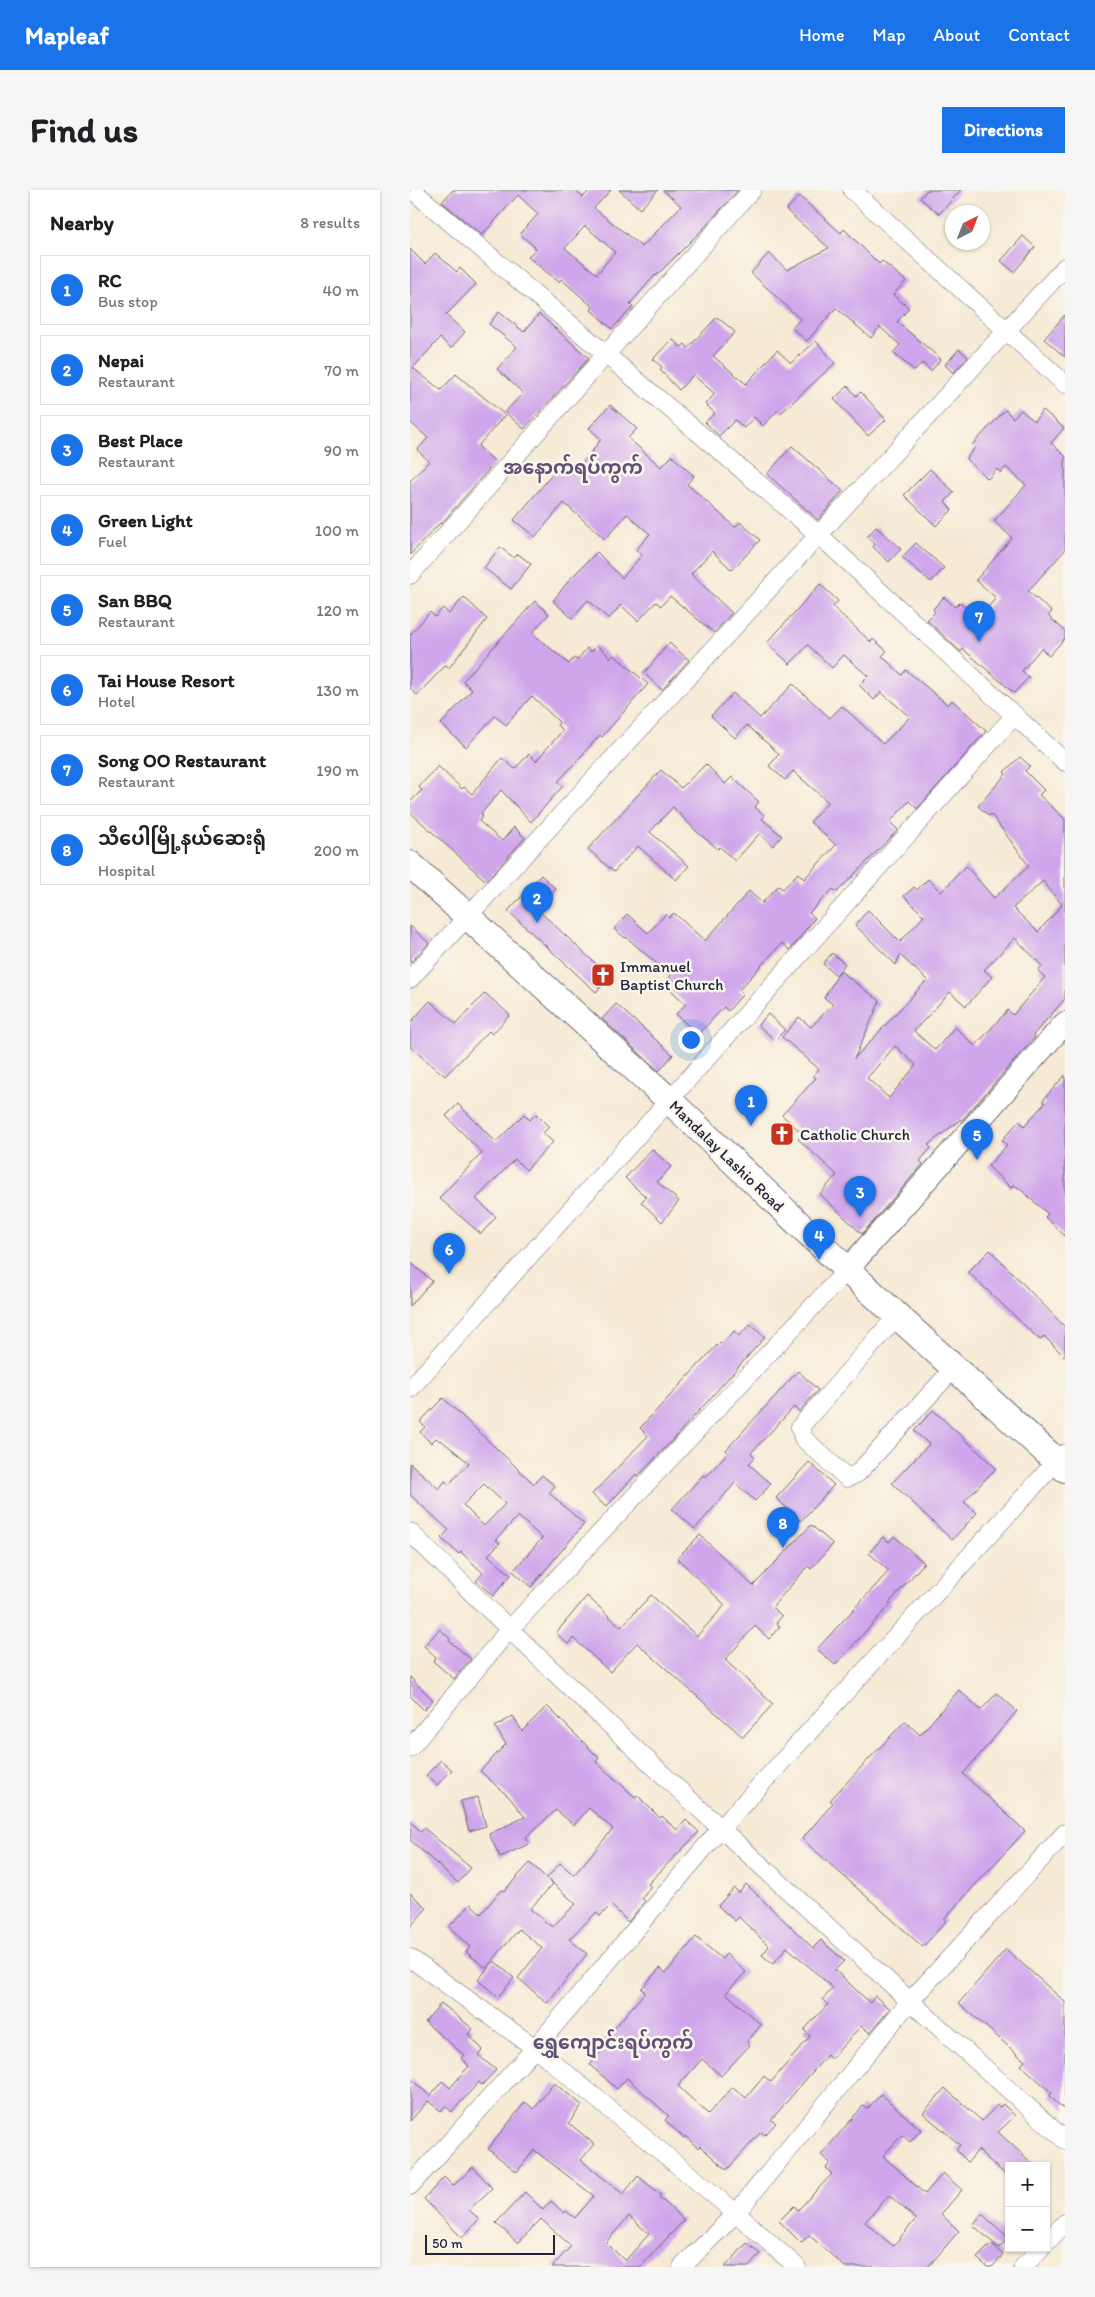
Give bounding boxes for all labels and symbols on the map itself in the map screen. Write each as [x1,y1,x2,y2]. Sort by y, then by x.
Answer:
north arrow [945,205,990,250]
district label: အနောက်ရပ်ကွက် [503,454,643,483]
pin: 7 [963,601,995,642]
pin: 2 [521,882,553,923]
place label: Immanuel Baptist Church [620,957,723,994]
church icon: Immanuel Baptist Church [590,962,616,988]
your location [678,1027,704,1053]
pin: 1 [735,1085,767,1126]
street label: Mandalay Lashio Road [665,1096,789,1216]
pin: 5 [961,1119,993,1160]
church icon: Catholic Church [769,1121,795,1147]
place label: Catholic Church [800,1125,910,1144]
pin: 3 [844,1176,876,1217]
pin: 4 [803,1219,835,1260]
pin: 6 [433,1233,465,1274]
pin: 8 [767,1507,799,1548]
district label: ရွှေကျောင်းရပ်ကွက် [533,2029,693,2059]
scale bar [425,2232,555,2255]

